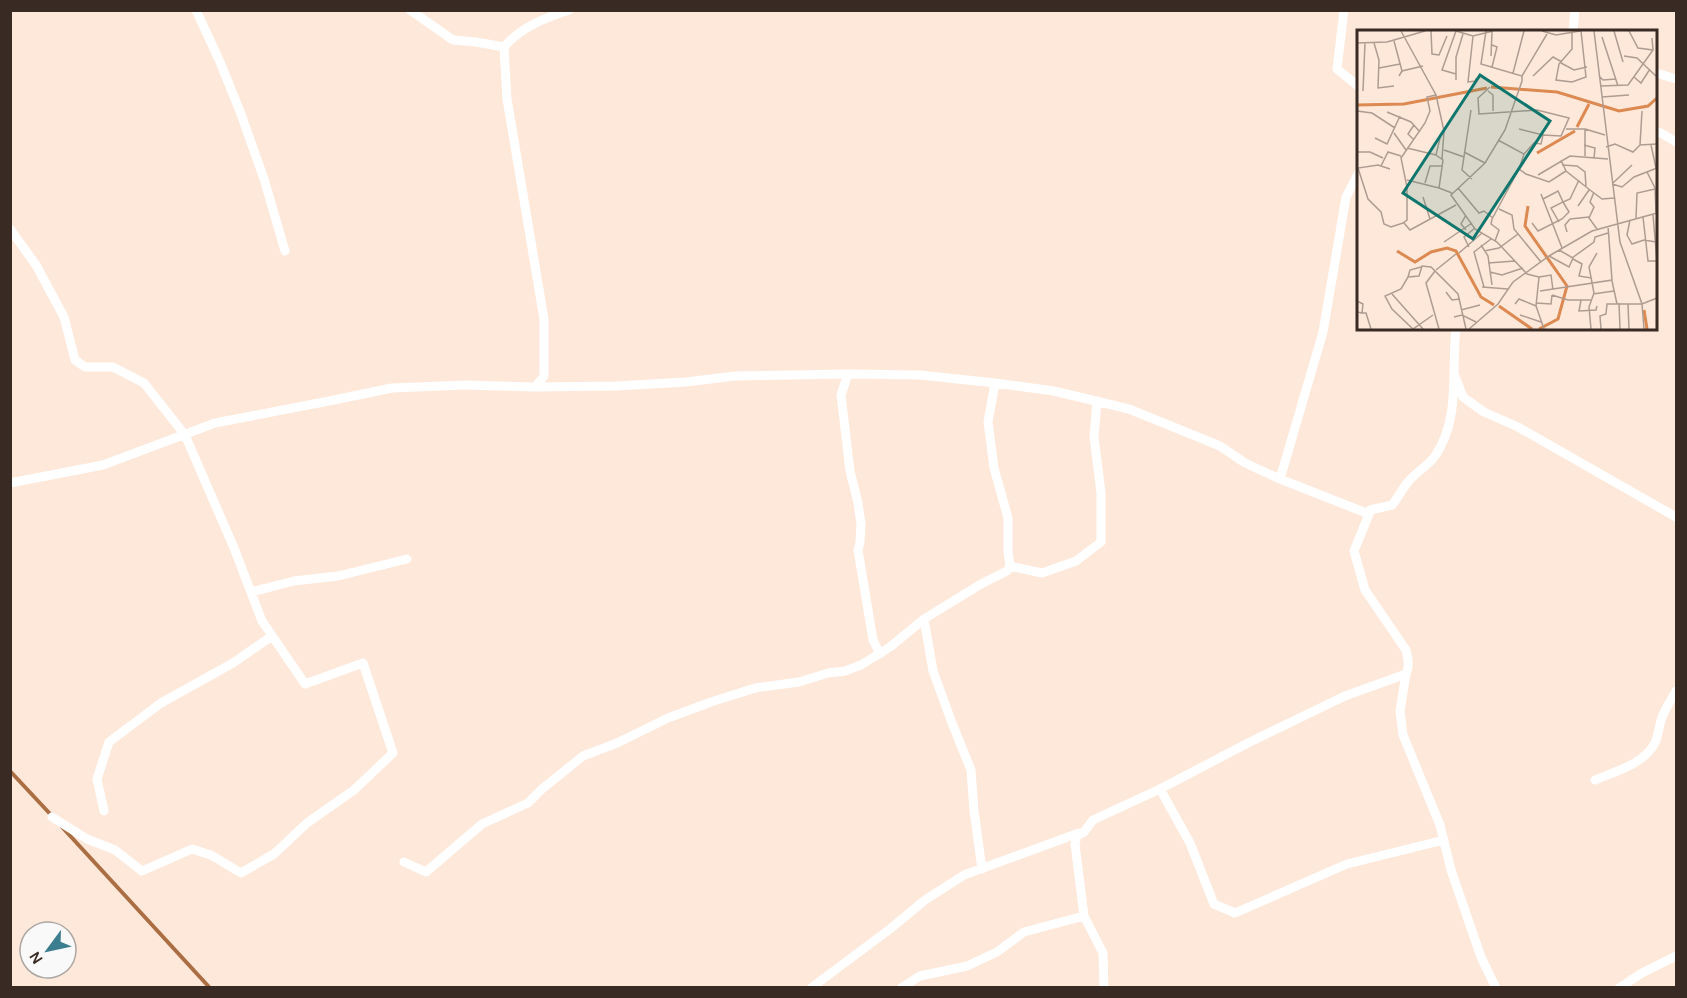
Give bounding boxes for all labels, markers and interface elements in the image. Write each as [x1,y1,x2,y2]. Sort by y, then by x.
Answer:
inset map [1357,30,1657,330]
north arrow [18,920,78,980]
text: N [25,948,47,968]

